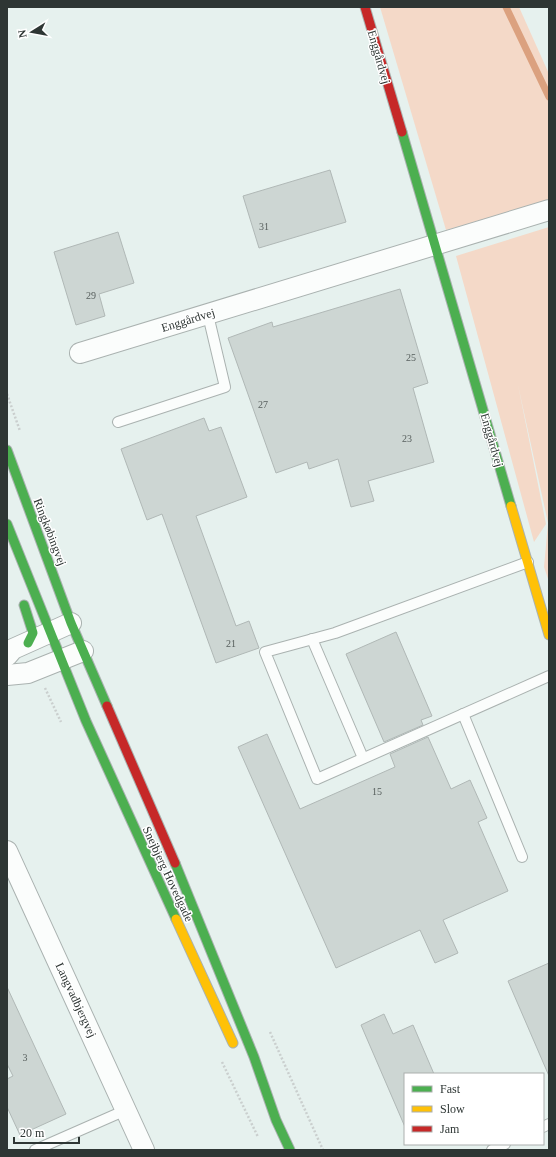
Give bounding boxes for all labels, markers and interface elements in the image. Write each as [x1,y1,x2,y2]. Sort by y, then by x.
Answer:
north arrow [12,12,52,52]
street label: Enggårdvej [365,28,393,86]
text: N [16,29,29,39]
house number: 31 [259,221,269,232]
house number: 29 [86,290,96,301]
street label: Enggårdvej [160,305,216,335]
house number: 25 [406,352,416,363]
house number: 27 [258,399,268,410]
street label: Enggårdvej [478,411,506,469]
house number: 23 [402,433,412,444]
street label: Ringkøbingvej [31,496,69,568]
house number: 21 [226,638,236,649]
house number: 15 [372,786,382,797]
street label: Snejbjerg Hovedgade [140,824,196,924]
street label: Langvadbjergvej [53,960,99,1040]
house number: 3 [23,1052,28,1063]
legend [404,1073,544,1145]
text: Fast [440,1082,461,1096]
text: Slow [440,1102,465,1116]
scale bar [14,1119,79,1145]
text: Jam [440,1122,460,1136]
text: 20 m [20,1126,45,1140]

